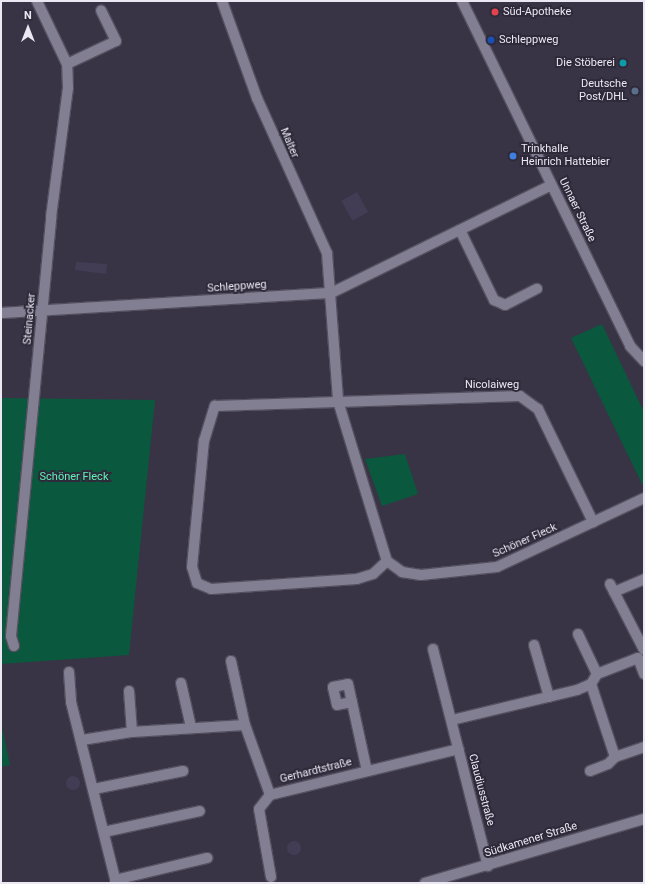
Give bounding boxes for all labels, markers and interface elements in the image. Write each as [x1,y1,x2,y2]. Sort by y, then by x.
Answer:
place label: Süd-Apotheke [503,5,571,19]
marker: Süd-Apotheke [490,7,500,17]
north arrow [8,8,48,48]
text: N [24,9,32,22]
place label: Schleppweg [499,33,558,47]
marker: Schleppweg [486,35,496,45]
place label: Die Stöberei [556,56,615,70]
marker: Die Stöberei [618,58,628,68]
place label: Deutsche Post/DHL [579,78,627,104]
marker: Deutsche Post/DHL [630,86,640,96]
street label: Malter [277,126,301,160]
place label: Trinkhalle Heinrich Hattebier [521,143,610,169]
marker: Trinkhalle Heinrich Hattebier [508,151,518,161]
street label: Unnaer Straße [556,176,598,244]
street label: Schleppweg [207,278,267,296]
street label: Steinacker [21,293,39,345]
street label: Nicolaiweg [465,378,519,392]
park label: Schöner Fleck [40,470,108,484]
street label: Schöner Fleck [491,521,559,561]
street label: Claudiusstraße [465,753,497,827]
street label: Gerhardtstraße [279,756,353,786]
street label: Südkamener Straße [483,820,579,860]

